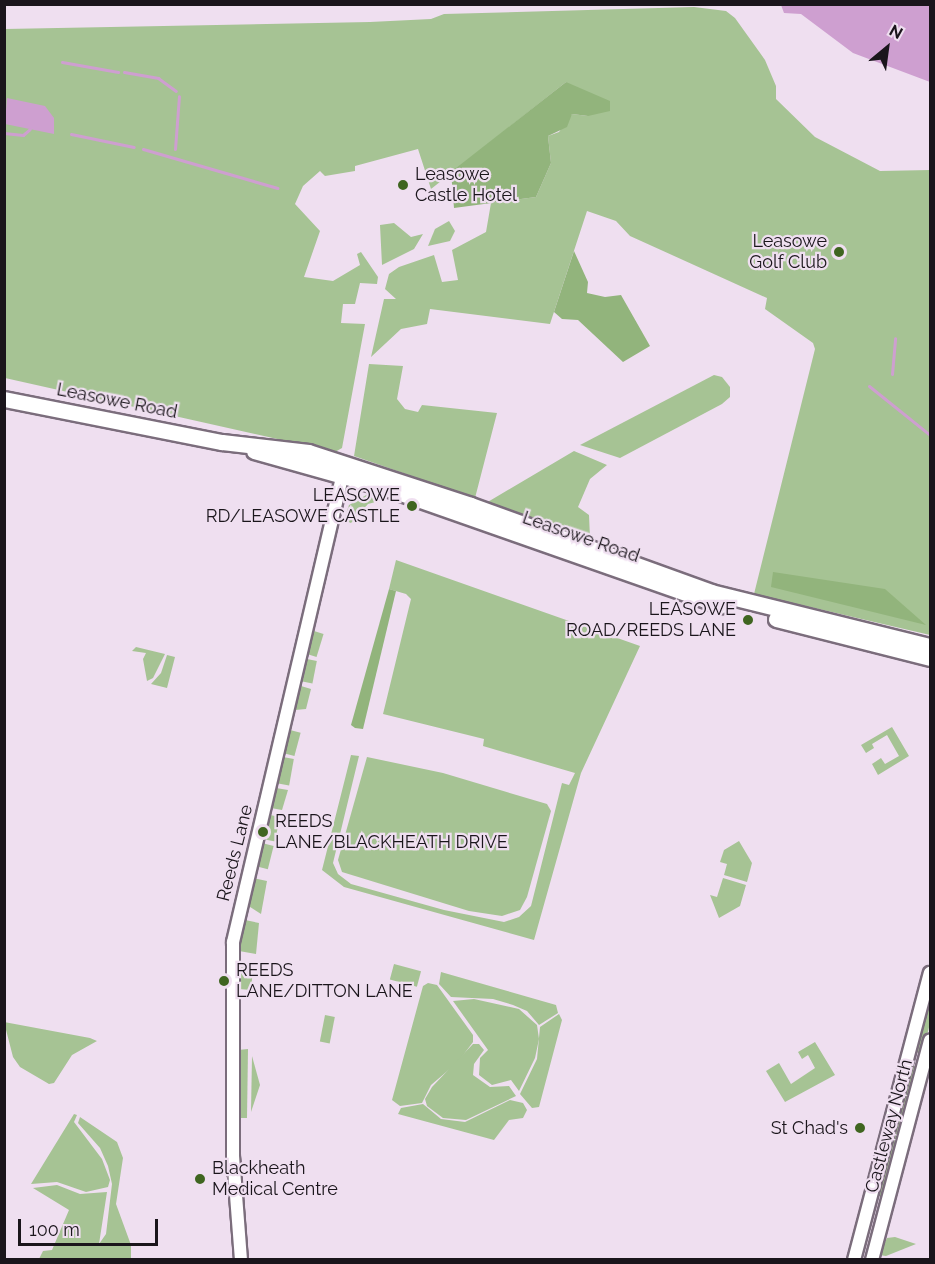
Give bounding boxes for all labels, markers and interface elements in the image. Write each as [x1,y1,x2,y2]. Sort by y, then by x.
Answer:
north arrow [857,18,917,78]
text: N [886,21,906,43]
place label: Leasowe Castle Hotel [415,164,517,207]
marker: Leasowe Castle Hotel [396,178,410,192]
place label: Leasowe Golf Club [749,231,827,274]
marker: Leasowe Golf Club [832,245,846,259]
street label: Leasowe Road [55,379,179,423]
place label: LEASOWE RD/LEASOWE CASTLE [206,485,400,528]
marker: LEASOWE RD/LEASOWE CASTLE [405,499,419,513]
street label: Leasowe Road [520,507,642,567]
place label: LEASOWE ROAD/REEDS LANE [566,599,736,642]
marker: LEASOWE ROAD/REEDS LANE [741,613,755,627]
street label: Reeds Lane [213,803,257,903]
place label: REEDS LANE/BLACKHEATH DRIVE [275,811,508,854]
marker: REEDS LANE/BLACKHEATH DRIVE [256,825,270,839]
place label: REEDS LANE/DITTON LANE [236,960,413,1002]
marker: REEDS LANE/DITTON LANE [217,974,231,988]
street label: Castleway North [861,1057,917,1195]
place label: St Chad's [771,1117,848,1139]
marker: St Chad's [853,1121,867,1135]
place label: Blackheath Medical Centre [212,1158,338,1200]
marker: Blackheath Medical Centre [193,1172,207,1186]
scale bar [21,1207,160,1245]
text: 100 m [29,1219,80,1240]

